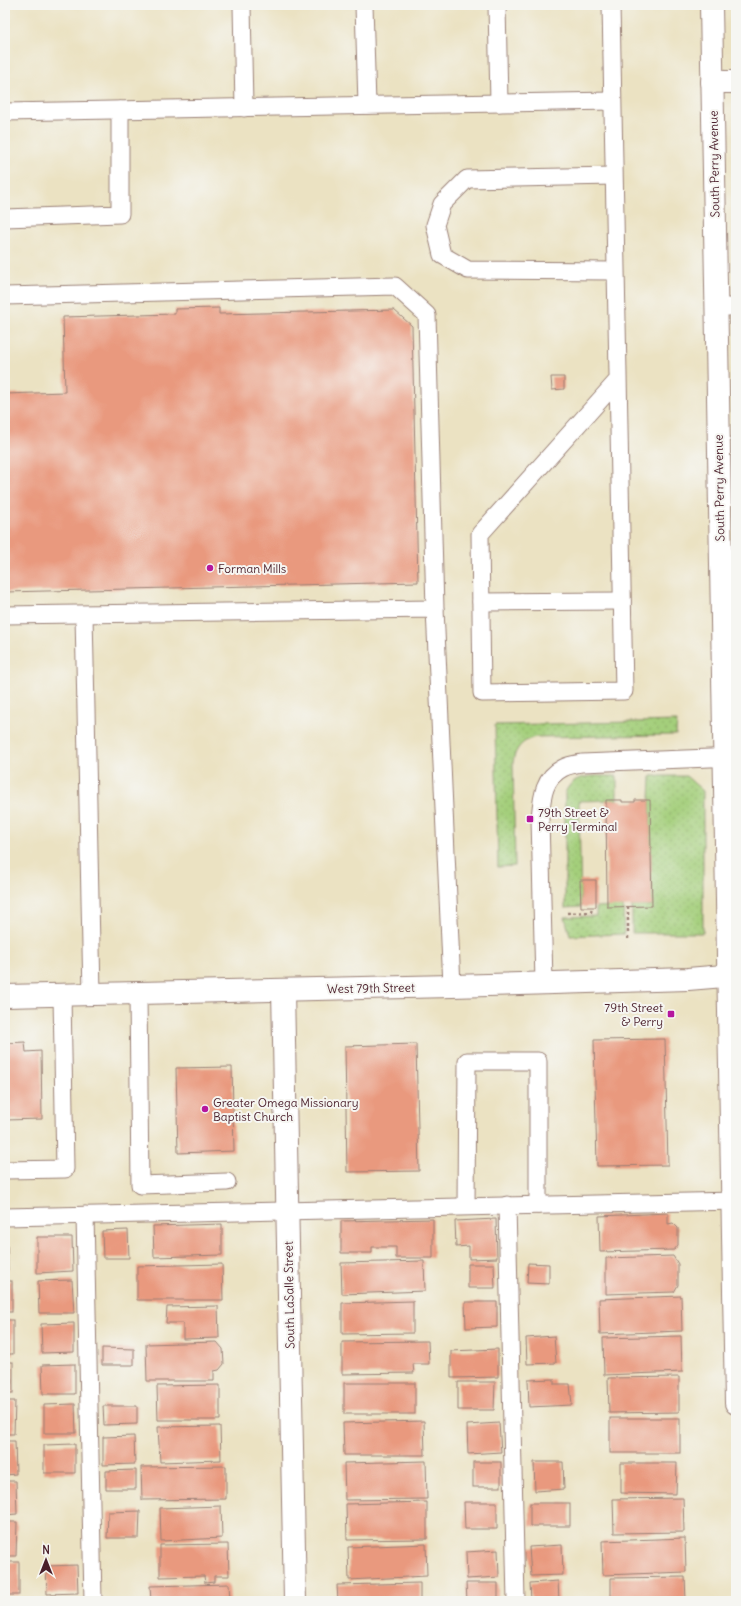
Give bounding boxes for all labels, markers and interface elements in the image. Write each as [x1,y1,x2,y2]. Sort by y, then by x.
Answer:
street label: South Perry Avenue [706,110,722,218]
street label: South Perry Avenue [711,434,727,542]
place label: Forman Mills [218,561,286,576]
marker: Forman Mills [205,563,215,573]
place label: 79th Street & Perry Terminal [538,805,617,834]
marker: 79th Street & Perry Terminal [525,814,535,824]
street label: West 79th Street [327,980,415,996]
place label: 79th Street & Perry [604,1000,663,1029]
marker: 79th Street & Perry [666,1009,676,1019]
place label: Greater Omega Missionary Baptist Church [213,1095,359,1124]
marker: Greater Omega Missionary Baptist Church [200,1104,210,1114]
street label: South LaSalle Street [281,1241,297,1349]
north arrow [26,1540,66,1580]
text: N [42,1543,50,1557]

